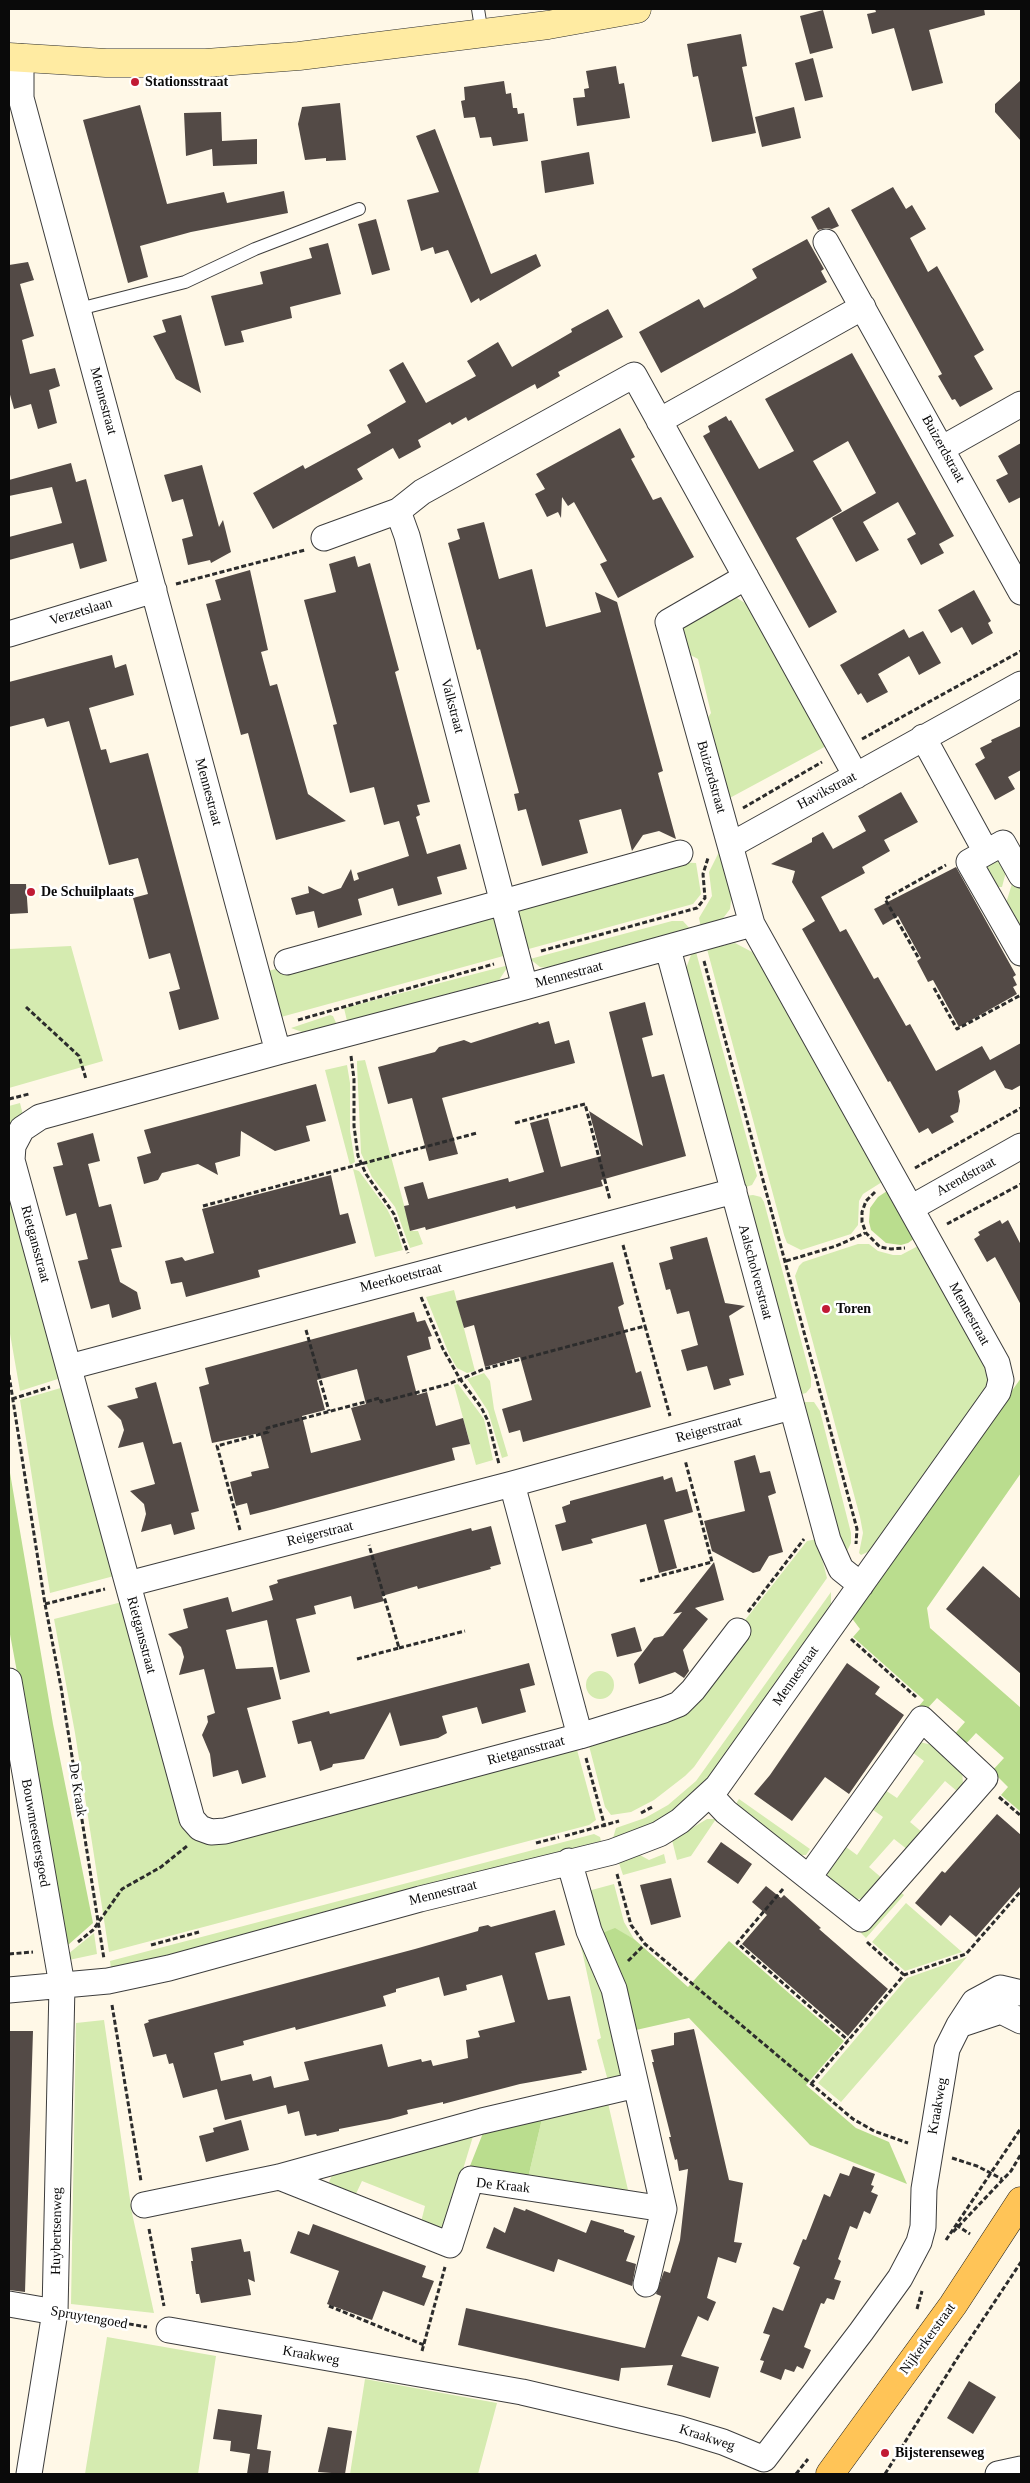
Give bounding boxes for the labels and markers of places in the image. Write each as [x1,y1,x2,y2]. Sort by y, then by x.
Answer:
place label: Stationsstraat [145,74,228,90]
marker: Stationsstraat [129,76,141,88]
place label: De Schuilplaats [41,884,134,900]
marker: De Schuilplaats [25,886,37,898]
place label: Toren [836,1301,871,1317]
marker: Toren [820,1303,832,1315]
place label: Bijsterenseweg [895,2445,984,2461]
marker: Bijsterenseweg [879,2447,891,2459]

